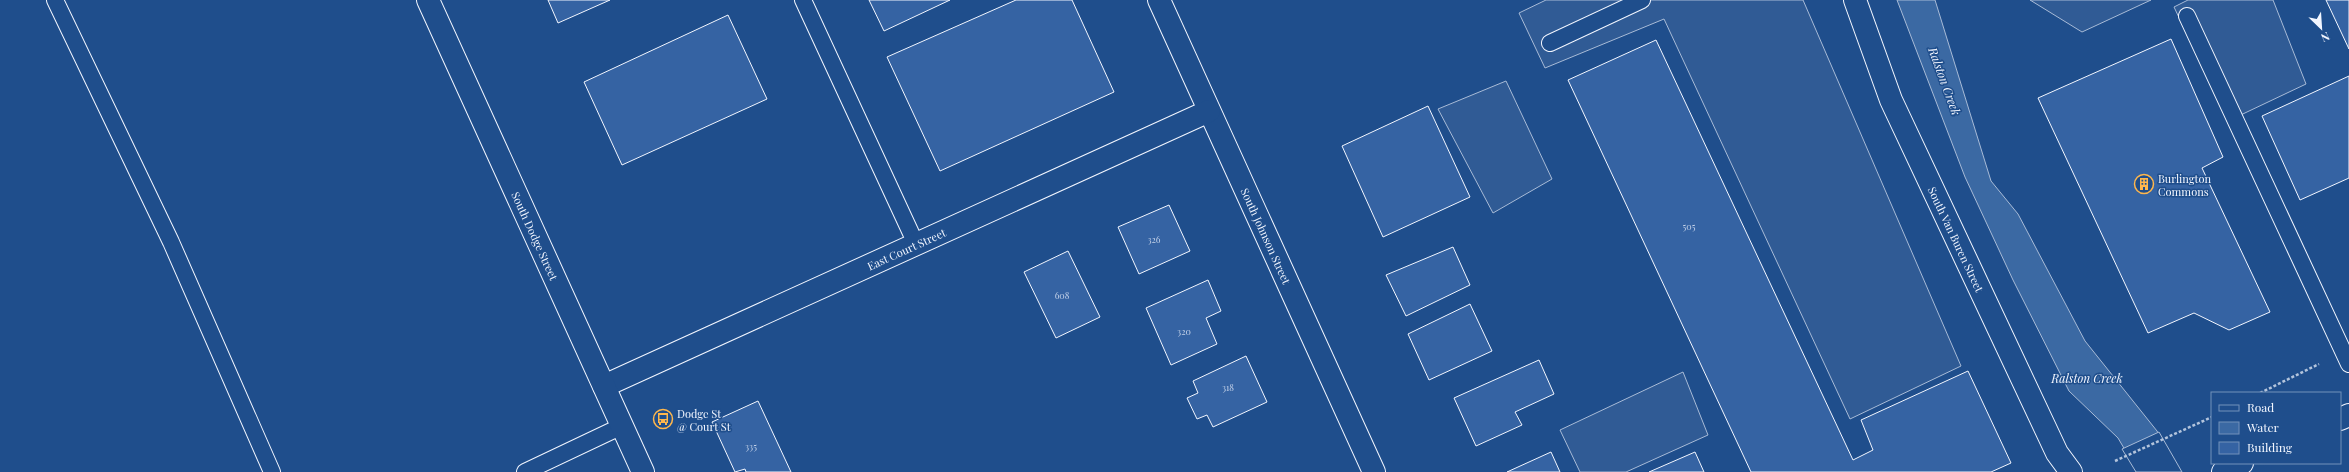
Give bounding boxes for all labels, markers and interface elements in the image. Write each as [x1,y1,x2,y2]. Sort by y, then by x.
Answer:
north arrow [2301,8,2341,48]
text: N [2319,29,2332,46]
water label: Ralston Creek [1925,44,1965,117]
place label: Burlington Commons [2158,171,2211,199]
building icon: Burlington Commons [2133,173,2155,195]
street label: South Van Buren Street [1925,184,1988,294]
street label: South Johnson Street [1238,185,1295,286]
street label: South Dodge Street [509,189,562,282]
house number: 505 [1683,220,1696,232]
street label: East Court Street [865,224,948,273]
house number: 326 [1147,233,1161,245]
house number: 608 [1055,289,1070,301]
house number: 320 [1177,325,1191,337]
water label: Ralston Creek [2050,370,2123,386]
house number: 318 [1222,381,1234,393]
legend [2211,392,2341,464]
text: Road [2247,399,2274,415]
place label: Dodge St @ Court St [677,406,731,434]
bus stop icon: Dodge St @ Court St [652,408,674,430]
text: Water [2246,419,2280,435]
text: Building [2247,439,2293,455]
house number: 335 [745,440,757,452]

